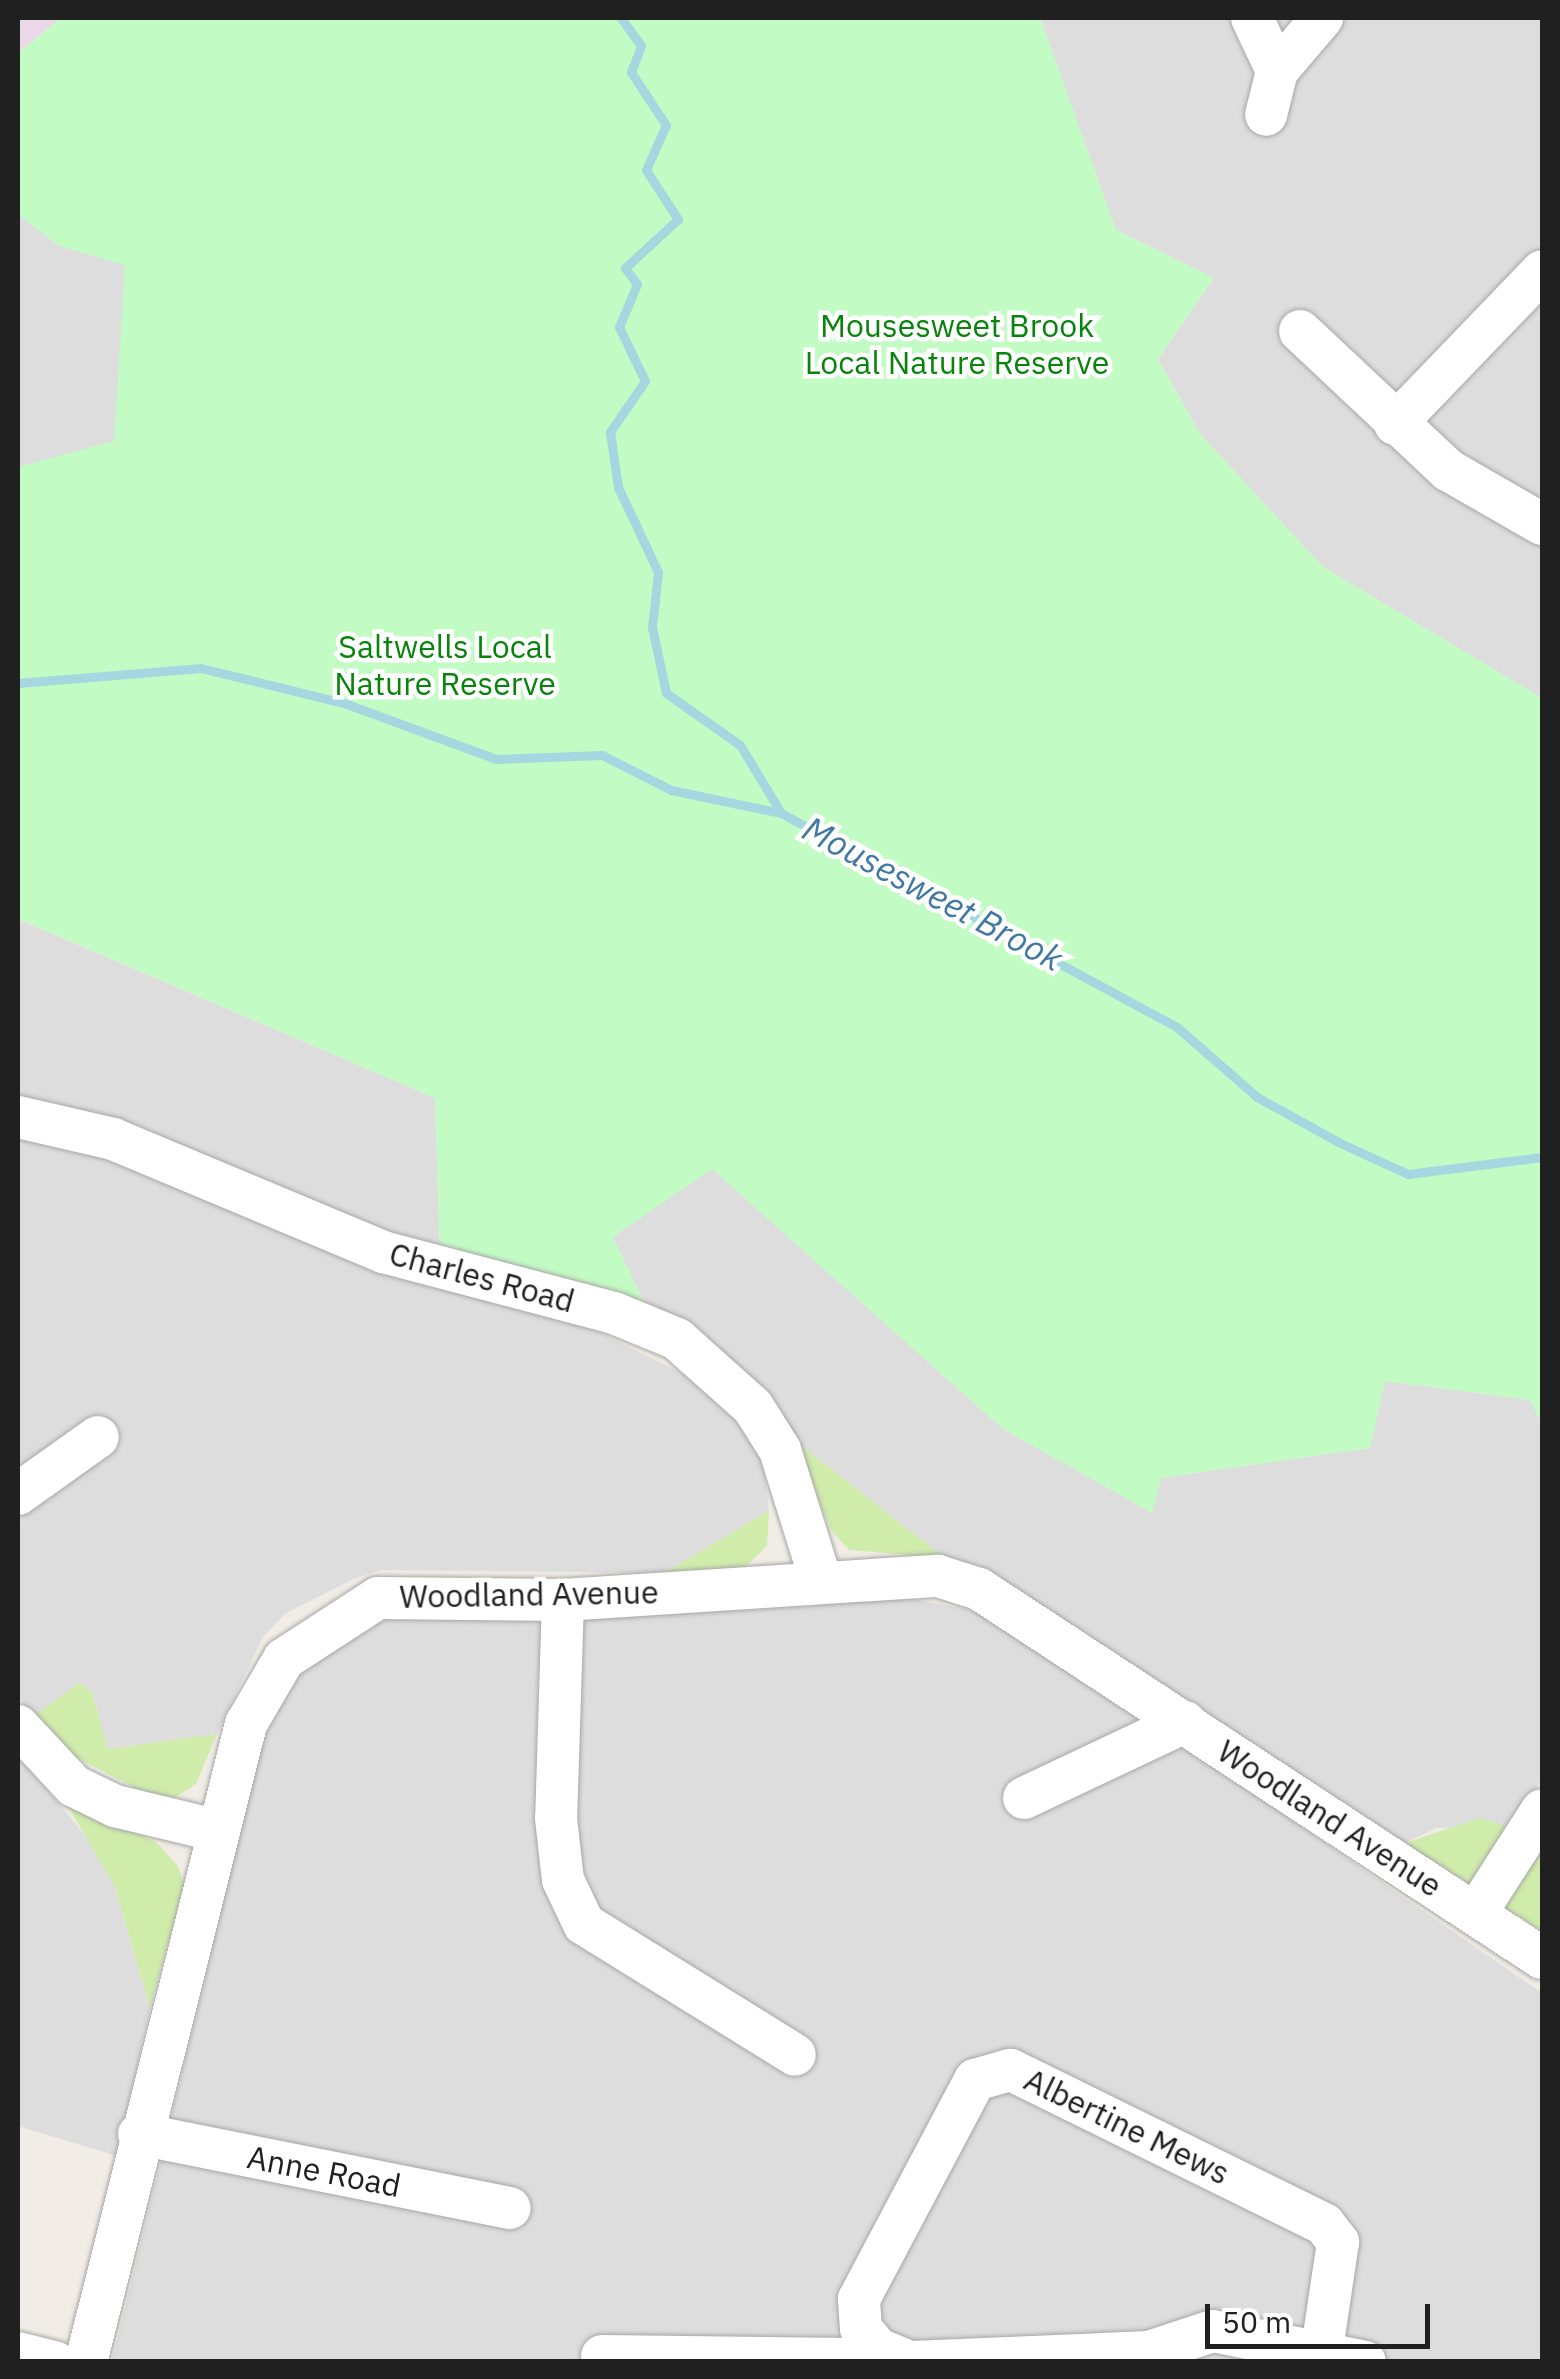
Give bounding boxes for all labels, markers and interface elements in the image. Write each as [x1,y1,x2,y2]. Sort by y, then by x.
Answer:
park label: Mousesweet Brook Local Nature Reserve [805,307,1109,382]
park label: Saltwells Local Nature Reserve [334,628,556,703]
water label: Mousesweet Brook [796,807,1070,979]
street label: Charles Road [385,1234,579,1320]
street label: Woodland Avenue [399,1573,659,1615]
street label: Woodland Avenue [1211,1731,1449,1905]
street label: Albertine Mews [1018,2060,1236,2192]
street label: Anne Road [244,2137,404,2205]
scale bar [1210,2284,1435,2346]
text: 50 m [1222,2302,1291,2341]

